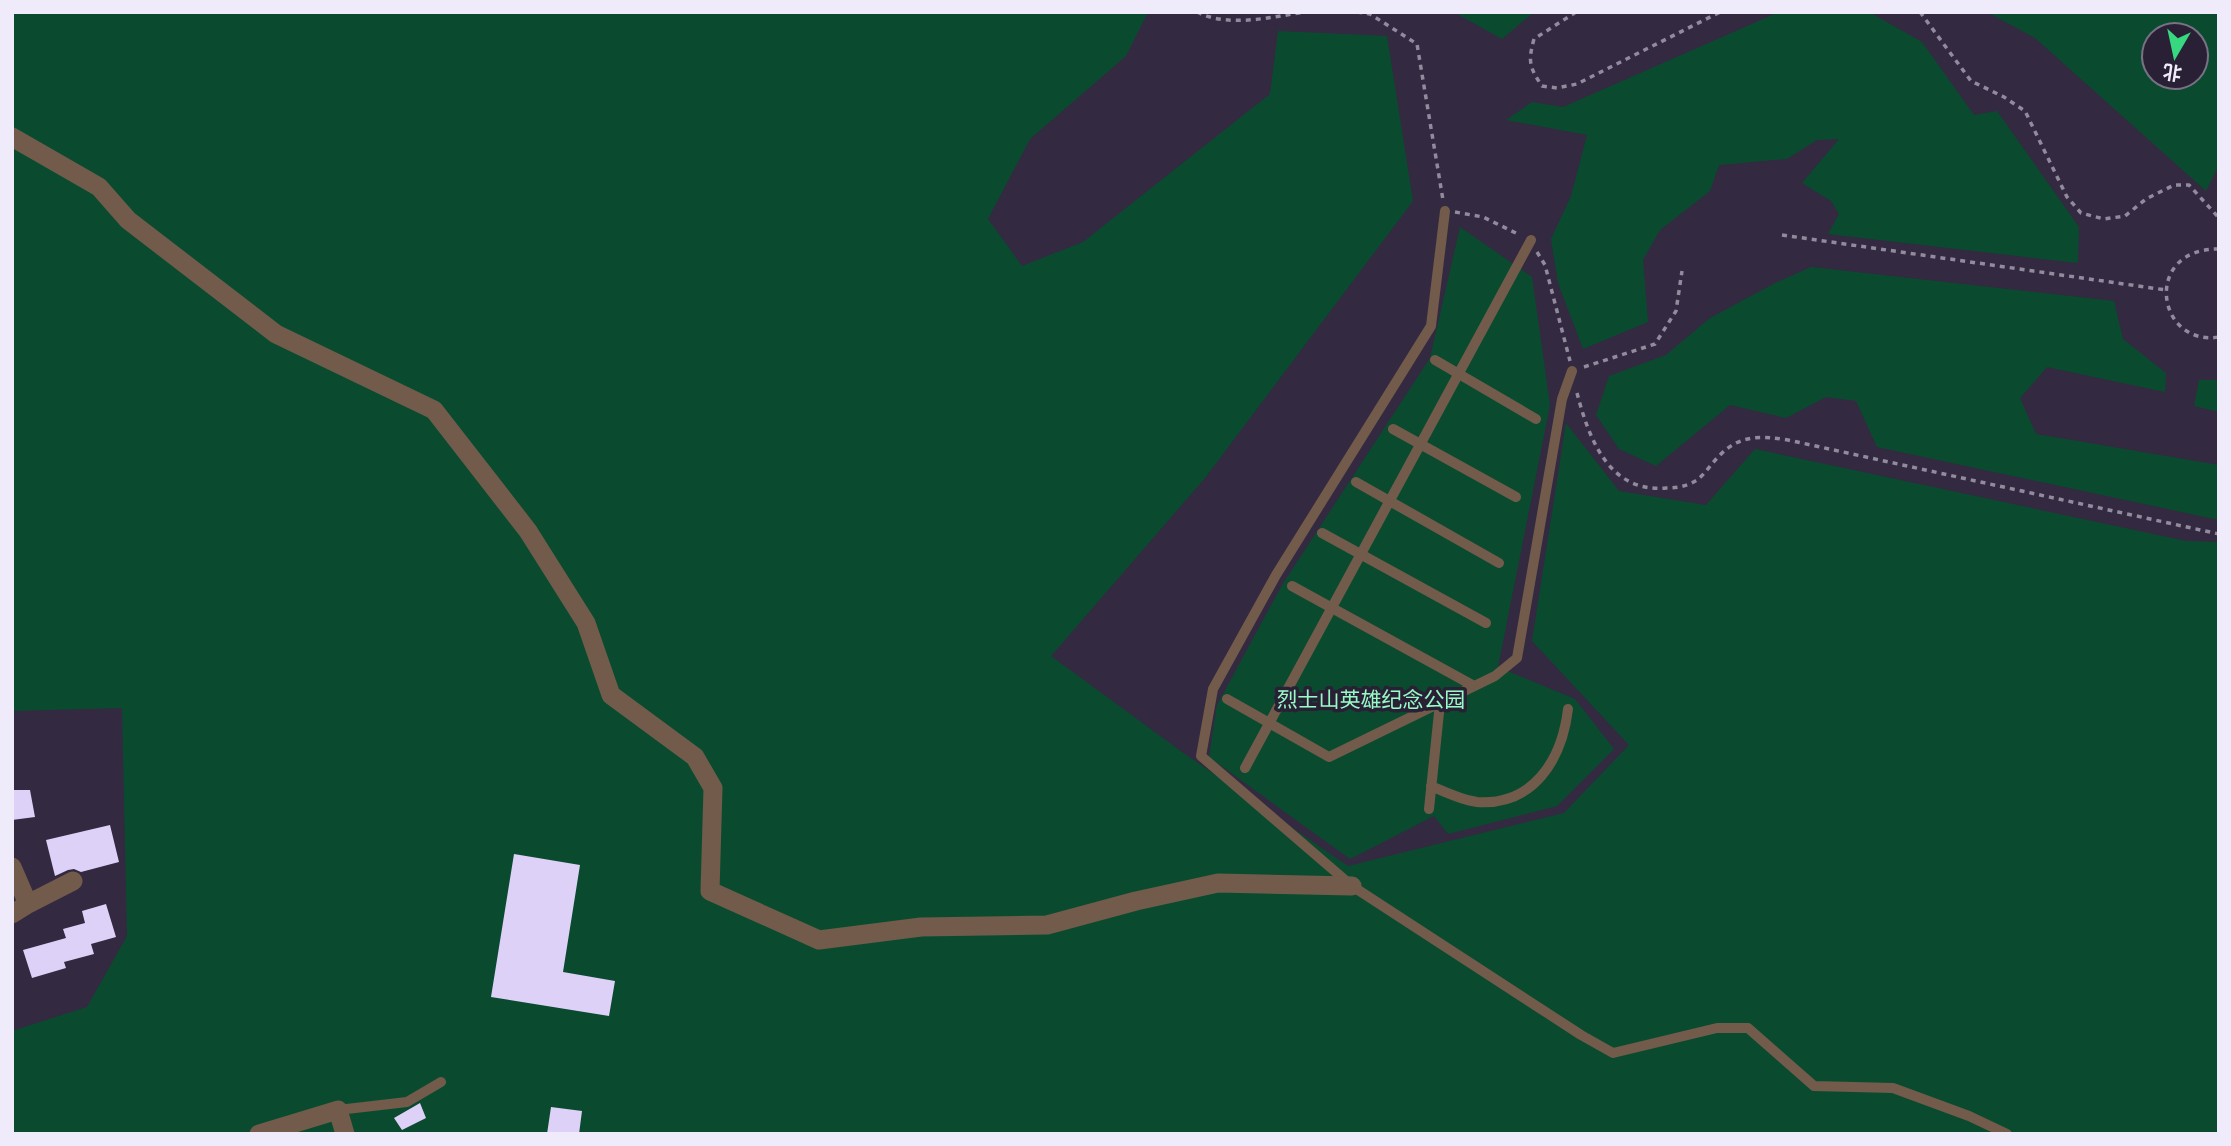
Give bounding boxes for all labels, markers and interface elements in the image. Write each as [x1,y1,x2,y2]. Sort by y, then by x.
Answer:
north arrow [2140,21,2210,91]
text: 北 [2161,60,2183,86]
park label: 烈士山英雄纪念公园 [1277,686,1466,711]

